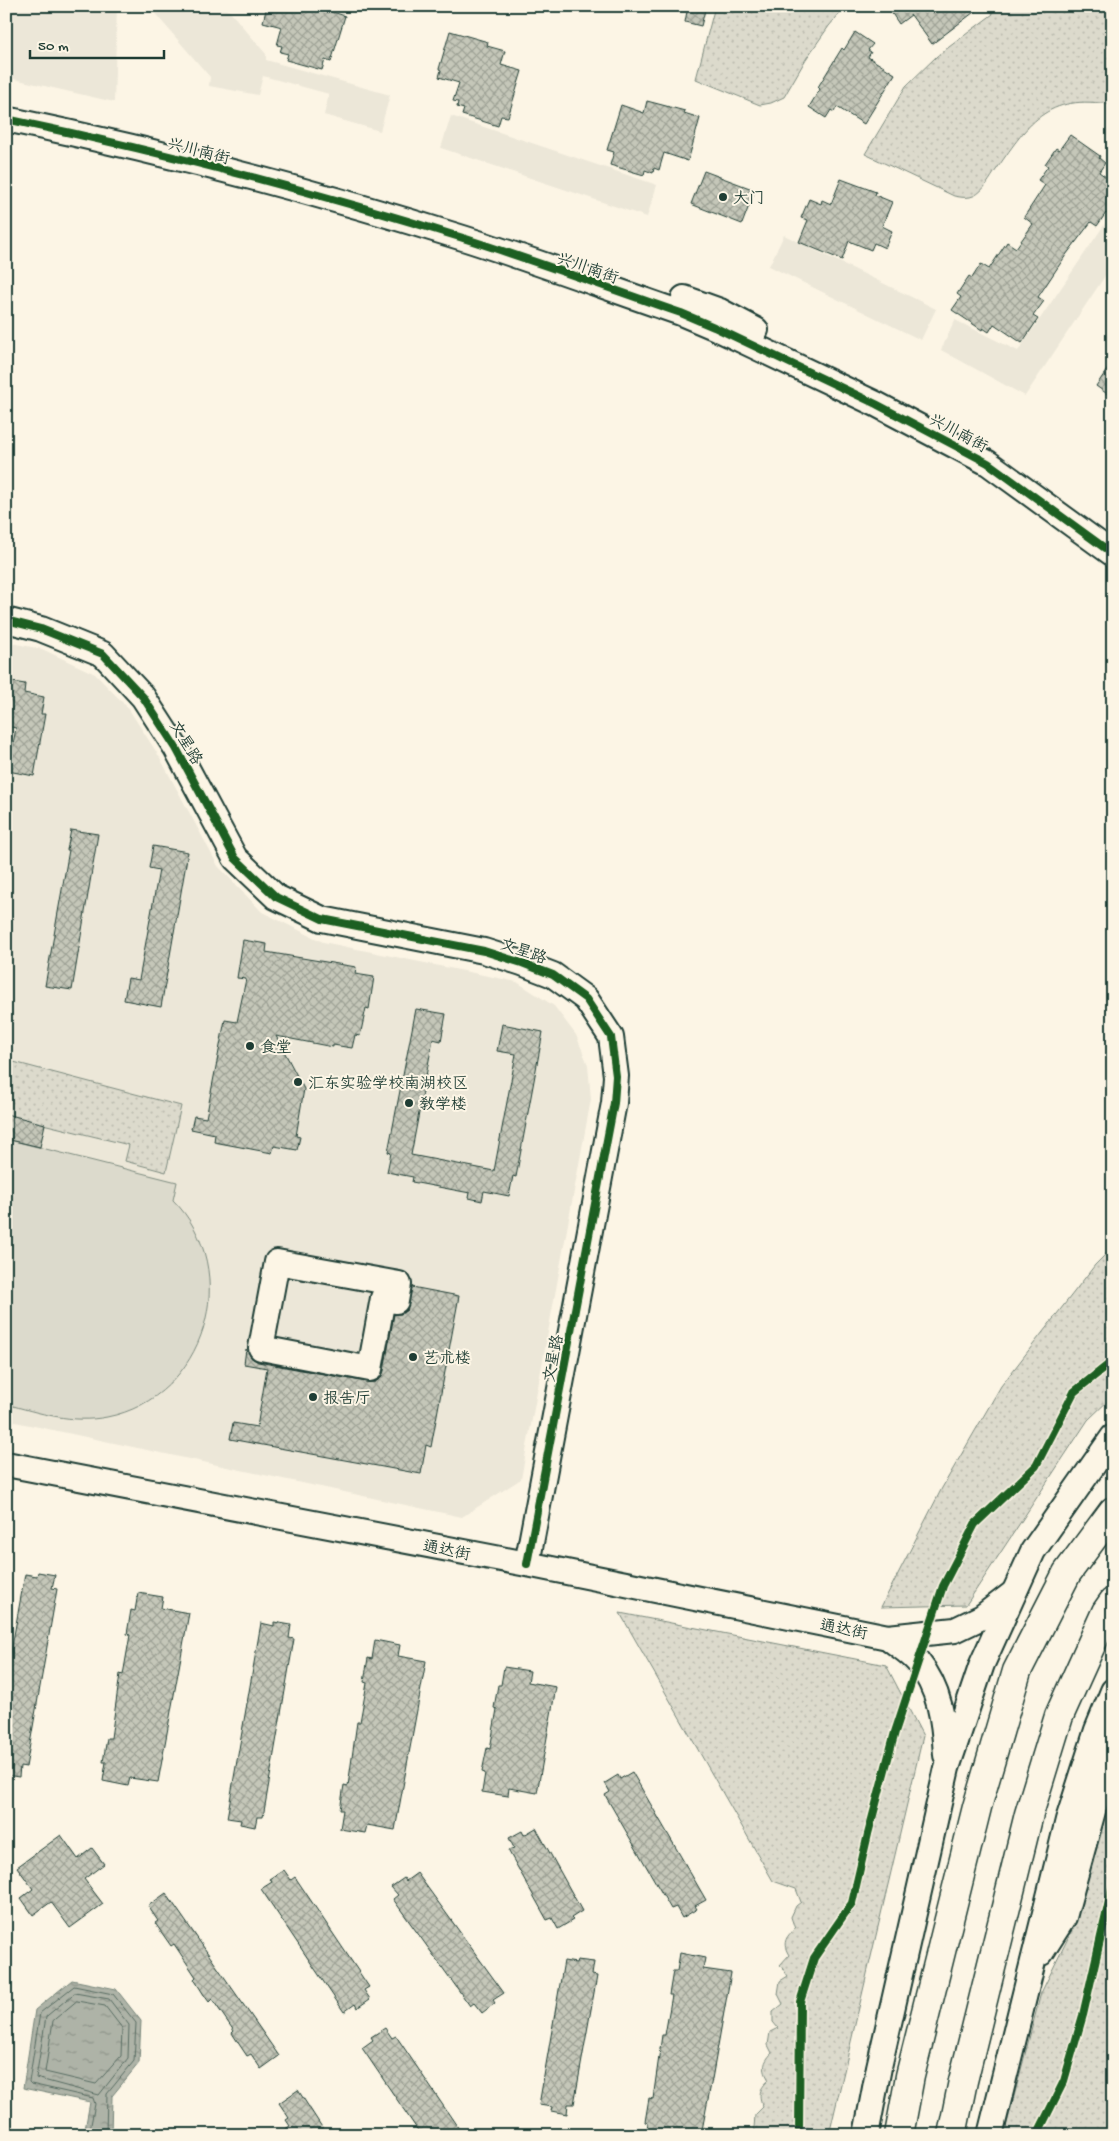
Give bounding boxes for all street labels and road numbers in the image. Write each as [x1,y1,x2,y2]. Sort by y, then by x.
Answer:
street label: 兴川南街 [165,134,232,170]
street label: 兴川南街 [554,249,621,290]
street label: 兴川南街 [925,410,991,459]
street label: 文星路 [163,717,206,769]
street label: 文星路 [497,935,549,970]
street label: 文星路 [540,1333,569,1384]
street label: 通达街 [421,1538,472,1566]
street label: 通达街 [818,1617,869,1645]

